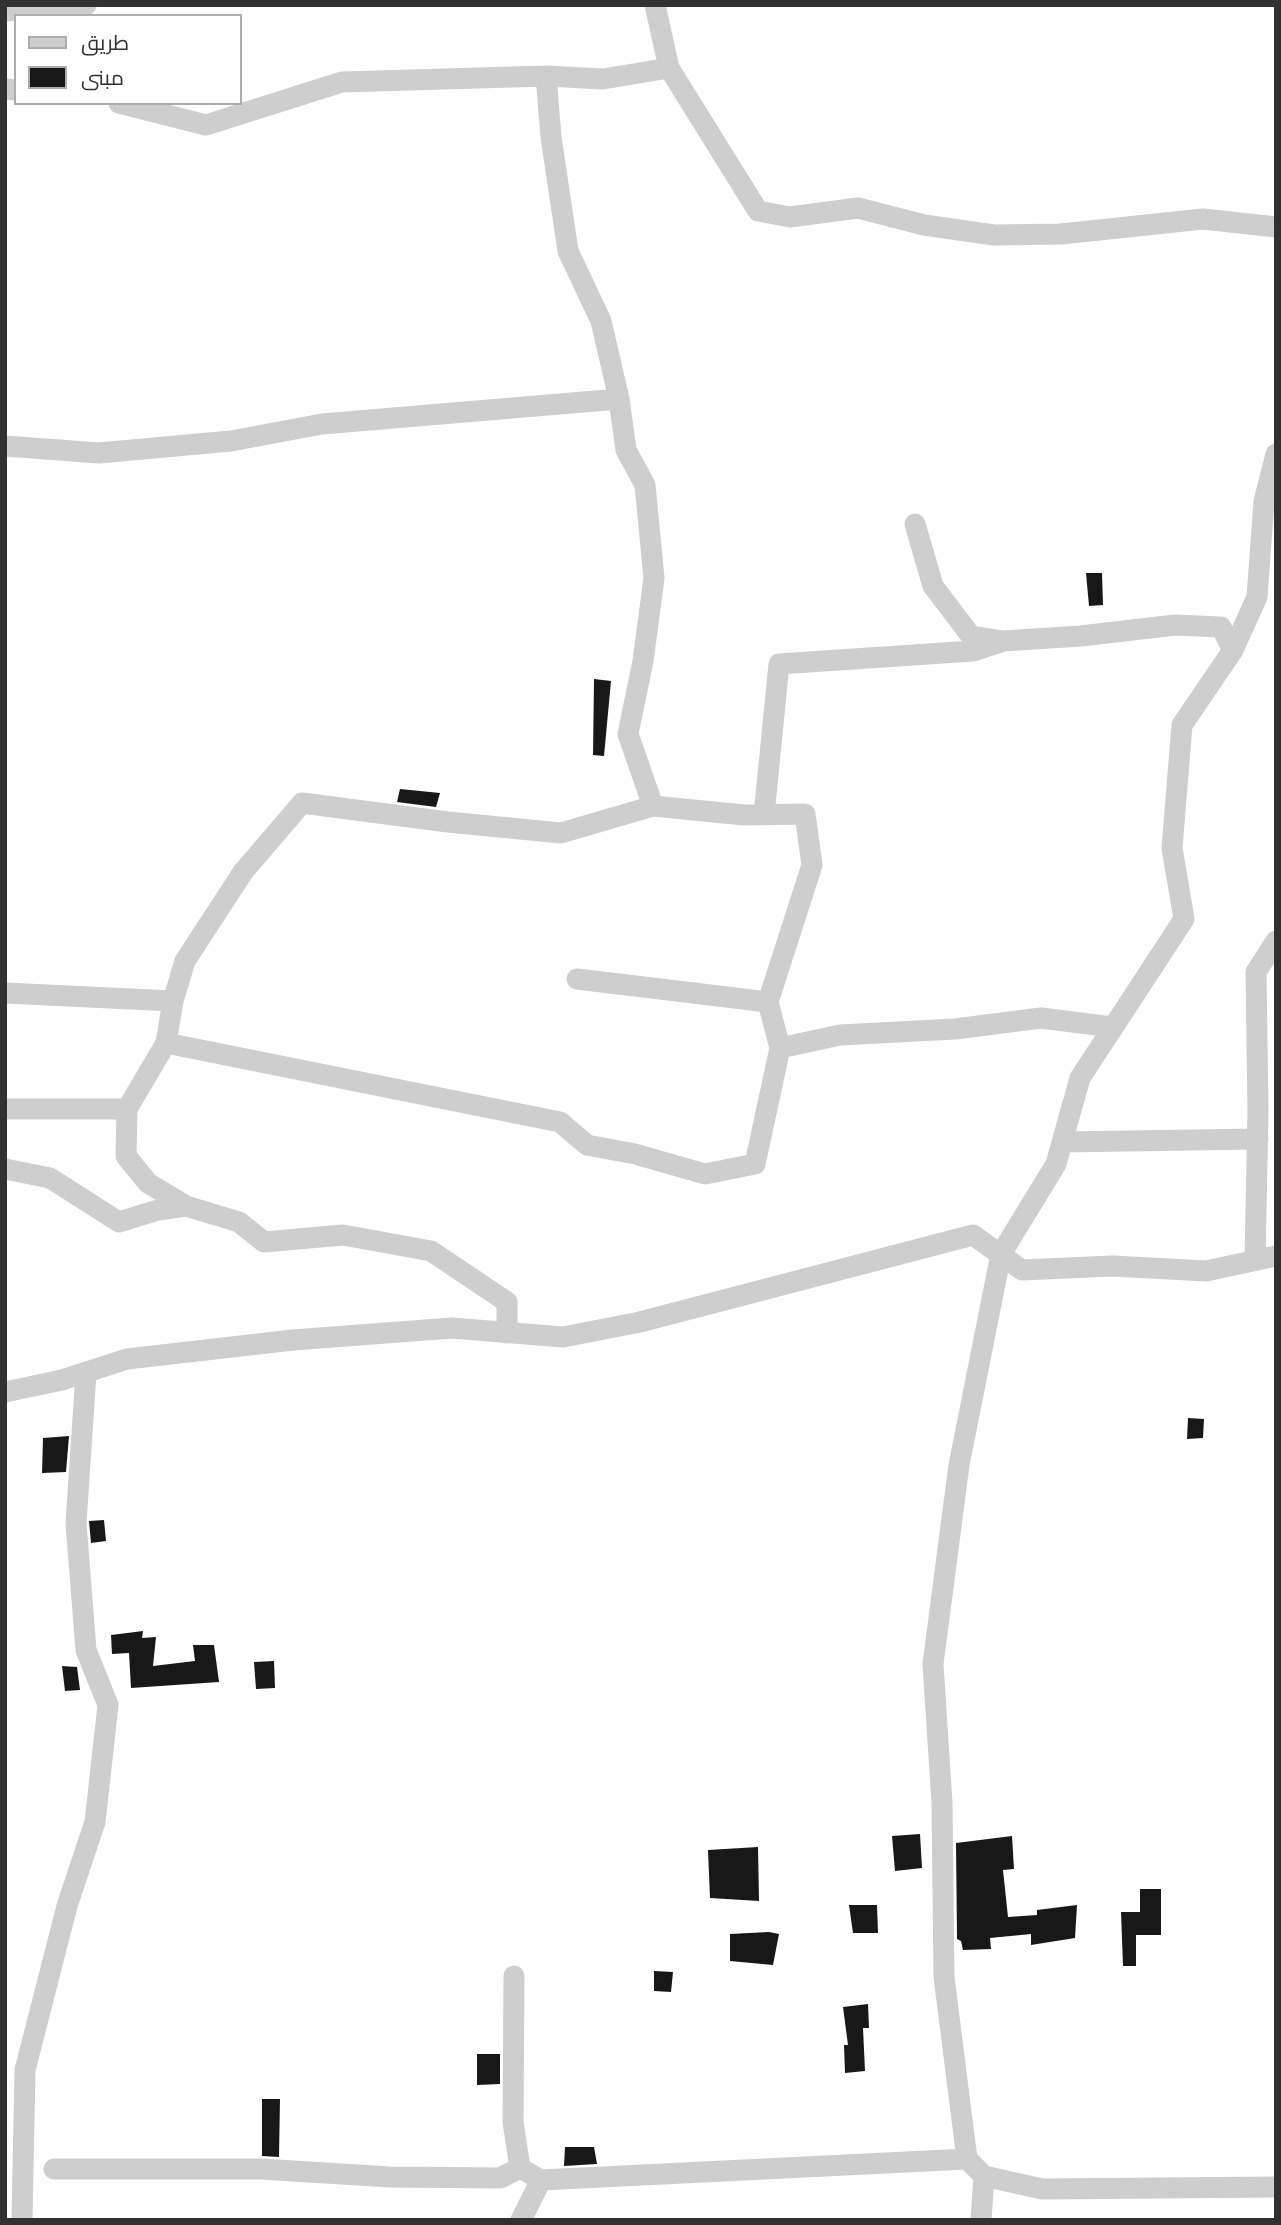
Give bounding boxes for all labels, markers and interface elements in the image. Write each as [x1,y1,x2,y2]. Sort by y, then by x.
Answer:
legend [14,14,242,105]
text: طريق [81,30,129,55]
text: مبنى [81,65,124,90]

